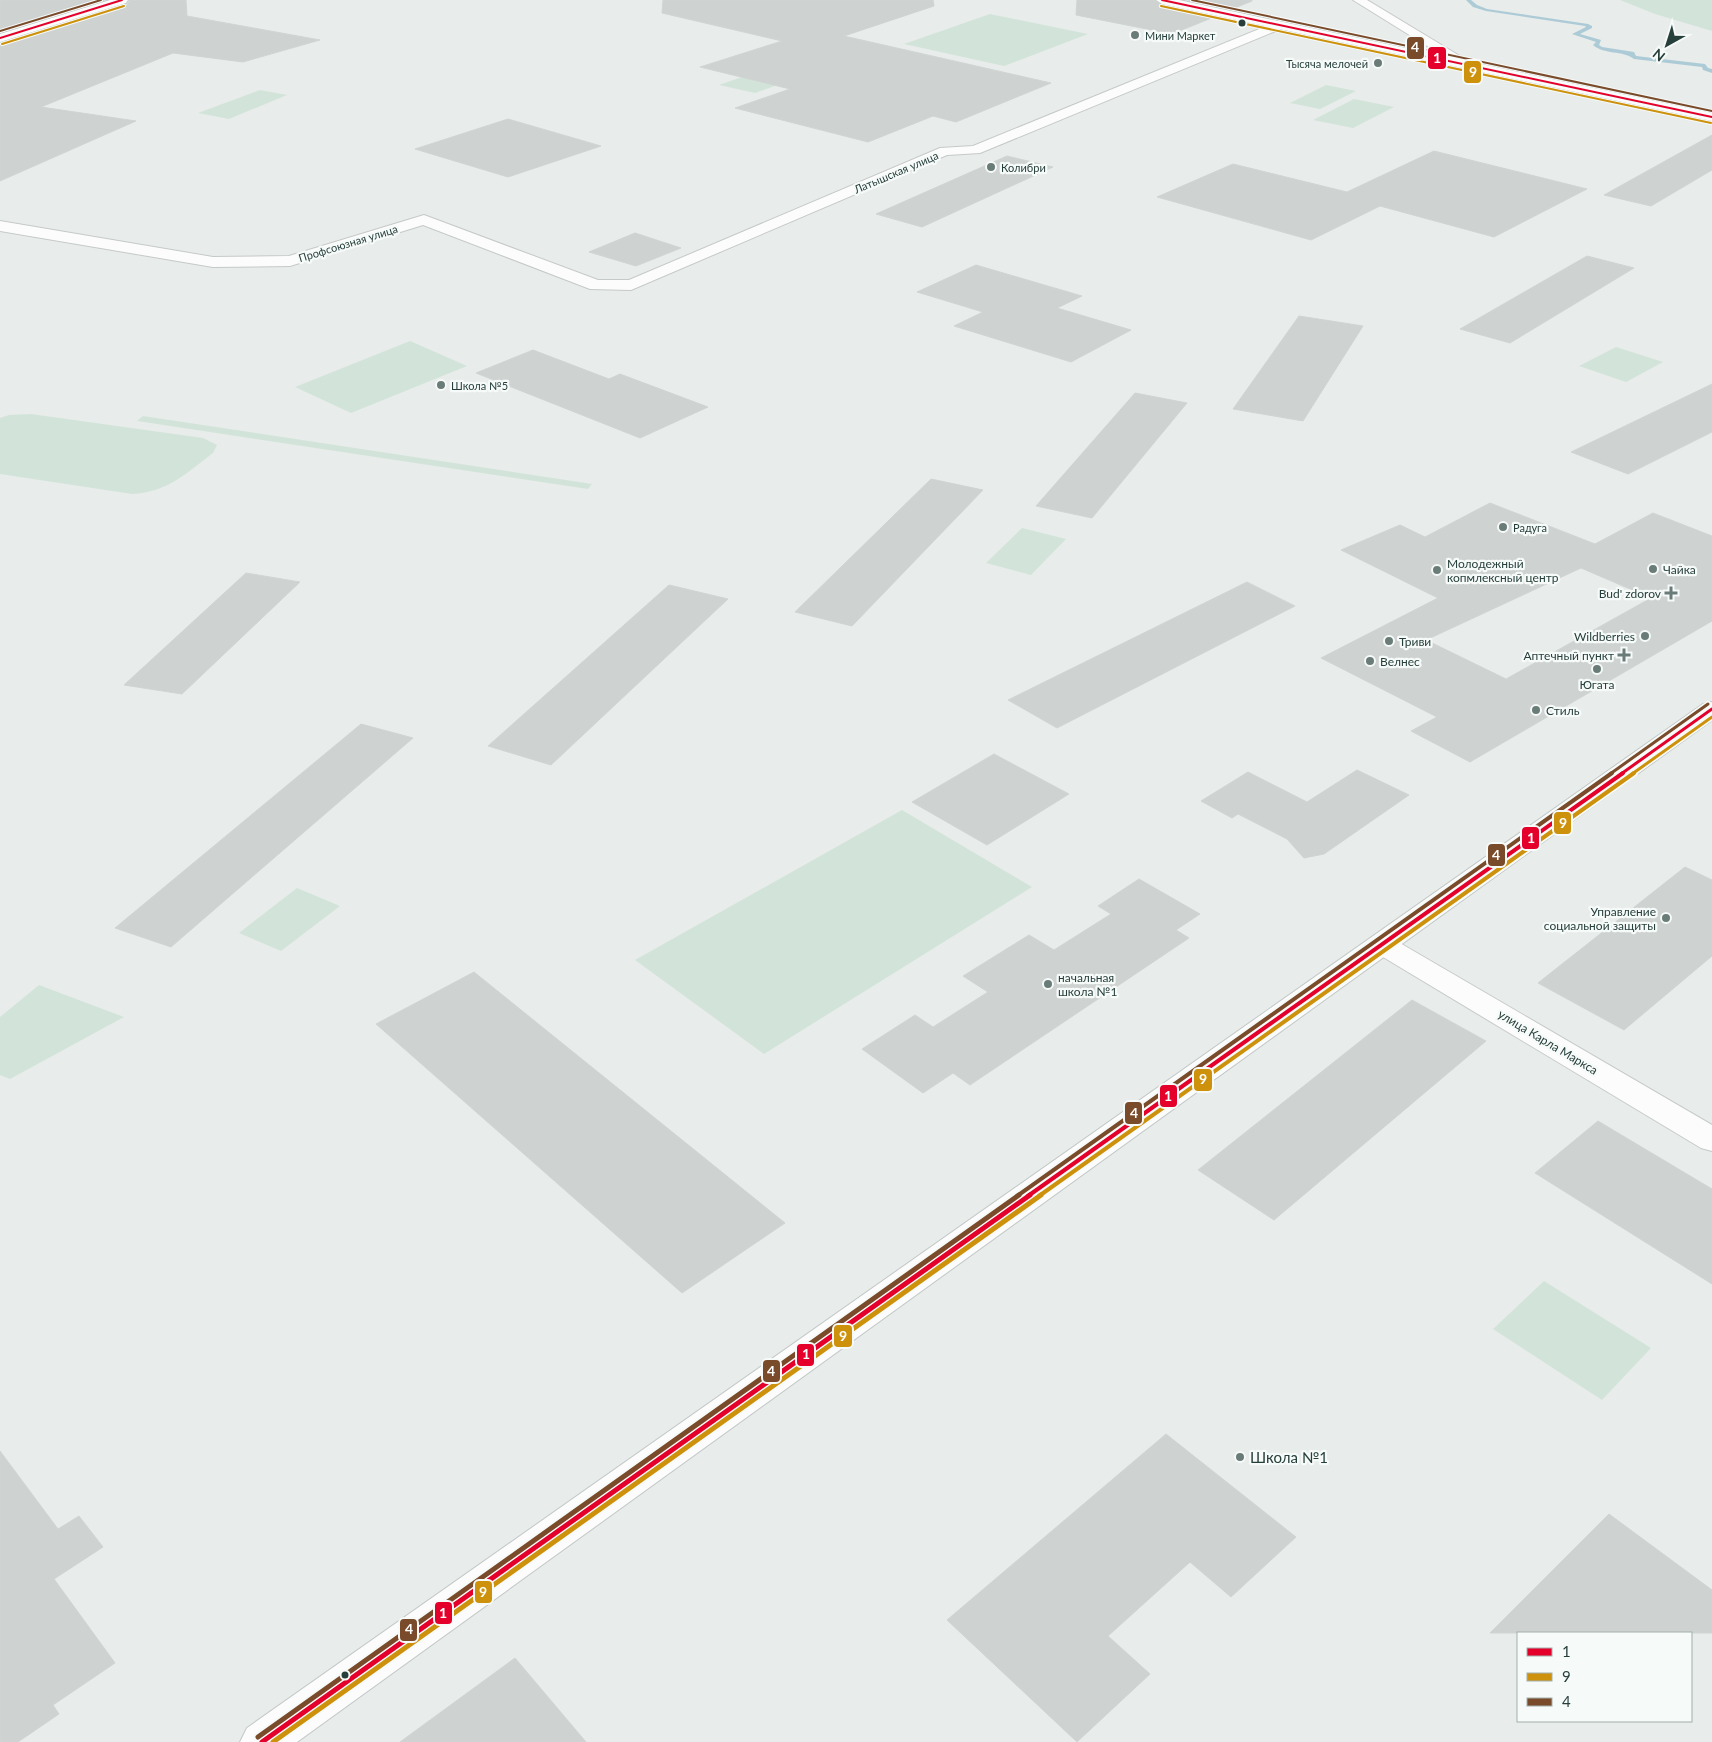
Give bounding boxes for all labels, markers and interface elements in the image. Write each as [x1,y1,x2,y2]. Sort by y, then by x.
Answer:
unlabelled marker [1237,18,1247,28]
north arrow [1642,20,1692,70]
marker: Мини Маркет [1129,29,1141,41]
place label: Мини Маркет [1145,29,1216,42]
line badge: 4 [1406,36,1425,60]
text: 4 [1411,38,1419,55]
text: N [1649,45,1668,65]
line badge: 1 [1427,46,1447,70]
text: 1 [1433,49,1441,66]
place label: Тысяча мелочей [1286,57,1368,70]
marker: Тысяча мелочей [1372,57,1384,69]
line badge: 9 [1463,60,1482,84]
text: 9 [1469,63,1477,80]
street label: Латышская улица [851,148,940,196]
marker: Колибри [985,161,997,173]
place label: Колибри [1001,161,1046,174]
street label: Профсоюзная улица [297,222,399,264]
marker: Школа №5 [435,379,447,391]
place label: Школа №5 [451,379,508,392]
marker: Радуга [1497,521,1509,533]
place label: Радуга [1513,521,1547,534]
place label: Молодежный копмлексный центр [1447,556,1559,585]
place label: Чайка [1663,562,1696,577]
marker: Чайка [1647,563,1659,575]
marker: Молодежный копмлексный центр [1431,564,1443,576]
place label: Bud' zdorov [1599,586,1662,601]
marker: Bud' zdorov [1665,587,1677,599]
place label: Wildberries [1574,629,1635,644]
marker: Wildberries [1639,630,1651,642]
place label: Триви [1399,634,1431,649]
marker: Триви [1383,635,1395,647]
place label: Аптечный пункт [1523,648,1614,663]
marker: Аптечный пункт [1618,649,1630,661]
place label: Велнес [1380,654,1420,669]
marker: Велнес [1364,655,1376,667]
marker: Югата [1591,663,1603,675]
place label: Югата [1579,677,1615,692]
place label: Стиль [1546,703,1580,718]
marker: Стиль [1530,704,1542,716]
line badge: 9 [1553,811,1572,835]
text: 9 [1559,814,1567,831]
line badge: 1 [1521,826,1540,850]
text: 1 [1527,829,1535,846]
line badge: 4 [1487,843,1506,867]
text: 4 [1492,846,1500,863]
place label: Управление социальной защиты [1544,904,1656,933]
marker: Управление социальной защиты [1660,912,1672,924]
place label: начальная школа №1 [1058,970,1117,999]
marker: начальная школа №1 [1042,978,1054,990]
street label: улица Карла Маркса [1495,1006,1601,1078]
line badge: 9 [1193,1068,1213,1092]
text: 9 [1199,1070,1207,1087]
line badge: 1 [1159,1084,1178,1108]
text: 1 [1164,1087,1172,1104]
line badge: 4 [1124,1101,1143,1125]
text: 4 [1130,1104,1138,1121]
line badge: 9 [833,1324,853,1348]
text: 9 [839,1327,847,1344]
line badge: 1 [796,1343,815,1367]
text: 1 [802,1345,810,1362]
line badge: 4 [762,1359,781,1383]
text: 4 [767,1362,775,1379]
place label: Школа №1 [1250,1448,1328,1466]
marker: Школа №1 [1234,1451,1246,1463]
line badge: 9 [474,1580,493,1604]
text: 9 [479,1583,487,1600]
line badge: 1 [434,1601,453,1625]
text: 1 [439,1604,447,1621]
line badge: 4 [399,1618,418,1642]
text: 4 [405,1620,413,1637]
legend [1517,1632,1692,1722]
text: 1 [1562,1642,1571,1660]
text: 9 [1562,1667,1571,1685]
unlabelled marker [340,1670,350,1680]
text: 4 [1562,1692,1571,1710]

